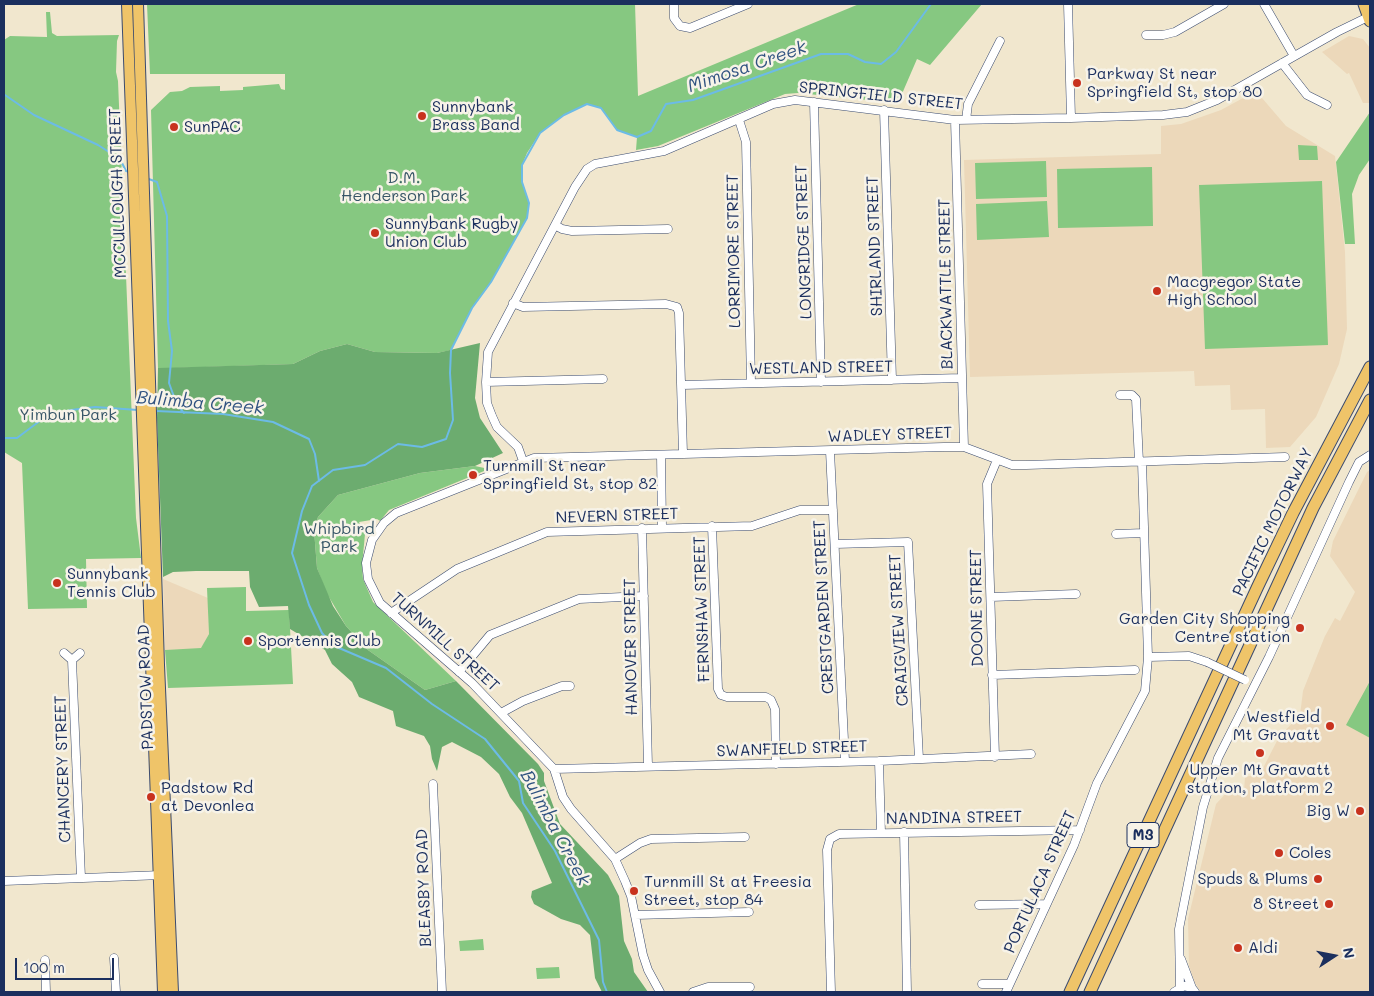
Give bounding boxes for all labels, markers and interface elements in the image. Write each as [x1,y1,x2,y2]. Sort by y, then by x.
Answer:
water label: Mimosa Creek [685,37,809,97]
place label: Parkway St near Springfield St, stop 80 [1087,64,1262,102]
marker: Parkway St near Springfield St, stop 80 [1071,77,1083,89]
street label: SPRINGFIELD STREET [798,78,964,114]
place label: Sunnybank Brass Band [432,97,520,135]
street label: MCCULLOUGH STREET [105,108,131,278]
marker: Sunnybank Brass Band [416,110,428,122]
place label: SunPAC [184,117,241,137]
marker: SunPAC [168,121,180,133]
street label: LONGRIDGE STREET [792,164,816,320]
park label: D.M. Henderson Park [341,168,467,206]
street label: LORRIMORE STREET [723,174,745,328]
street label: SHIRLAND STREET [863,175,887,317]
street label: BLACKWATTLE STREET [935,199,957,369]
place label: Sunnybank Rugby Union Club [385,214,518,252]
marker: Sunnybank Rugby Union Club [369,227,381,239]
place label: Macgregor State High School [1167,272,1301,310]
marker: Macgregor State High School [1151,285,1163,297]
street label: WESTLAND STREET [749,357,893,379]
water label: Bulimba Creek [136,387,264,419]
park label: Yimbun Park [19,405,117,425]
street label: WADLEY STREET [827,423,953,447]
street label: PACIFIC MOTORWAY [1229,445,1317,599]
place label: Turnmill St near Springfield St, stop 82 [483,456,657,494]
marker: Turnmill St near Springfield St, stop 82 [467,469,479,481]
street label: NEVERN STREET [555,504,679,528]
park label: Whipbird Park [303,519,375,557]
street label: CRESTGARDEN STREET [810,519,838,695]
street label: FERNSHAW STREET [690,536,714,682]
street label: DOONE STREET [966,549,988,667]
street label: CRAIGVIEW STREET [885,553,913,707]
place label: Sunnybank Tennis Club [67,564,156,602]
marker: Sunnybank Tennis Club [51,577,63,589]
street label: HANOVER STREET [620,578,642,716]
street label: TURNMILL STREET [387,588,503,696]
place label: Garden City Shopping Centre station [1119,609,1290,647]
marker: Garden City Shopping Centre station [1294,622,1306,634]
street label: PADSTOW ROAD [134,624,158,750]
place label: Sportennis Club [258,631,381,651]
marker: Sportennis Club [242,635,254,647]
street label: CHANCERY STREET [51,695,75,843]
place label: Westfield Mt Gravatt [1233,707,1320,745]
marker: Westfield Mt Gravatt [1324,720,1336,732]
street label: SWANFIELD STREET [716,737,868,761]
marker: Upper Mt Gravatt station, platform 2 [1254,747,1266,759]
place label: Upper Mt Gravatt station, platform 2 [1187,760,1333,798]
water label: Bulimba Creek [516,767,594,889]
place label: Padstow Rd at Devonlea [161,778,255,816]
marker: Padstow Rd at Devonlea [145,791,157,803]
place label: Big W [1307,801,1350,821]
marker: Big W [1354,805,1366,817]
street label: NANDINA STREET [886,807,1022,829]
street label: PORTULACA STREET [1000,808,1080,956]
road number: M3 [1127,822,1159,848]
street label: BLEASBY ROAD [412,829,436,947]
place label: Coles [1289,843,1332,863]
marker: Coles [1273,847,1285,859]
place label: Spuds & Plums [1198,869,1308,889]
place label: Turnmill St at Freesia Street, stop 84 [644,872,812,910]
marker: Spuds & Plums [1312,873,1324,885]
marker: Turnmill St at Freesia Street, stop 84 [628,885,640,897]
place label: 8 Street [1253,894,1319,914]
marker: 8 Street [1323,898,1335,910]
north arrow [1309,931,1359,981]
place label: Aldi [1248,938,1278,958]
marker: Aldi [1232,942,1244,954]
text: N [1339,946,1360,960]
scale bar [18,948,116,980]
text: 100 m [23,957,65,977]

